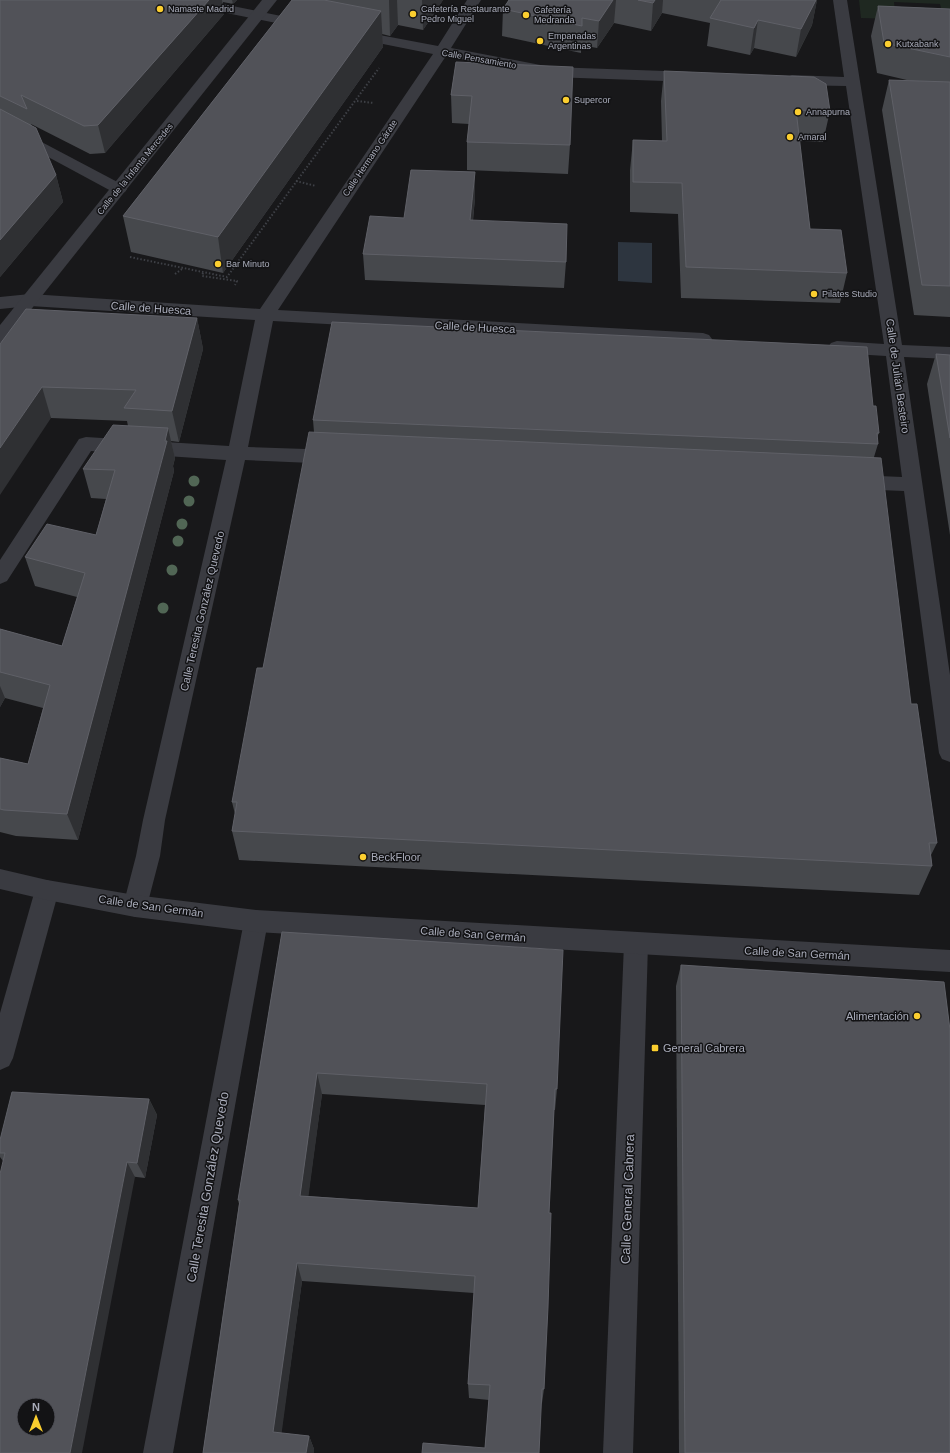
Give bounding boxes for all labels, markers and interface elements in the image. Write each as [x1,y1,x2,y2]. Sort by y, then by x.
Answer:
marker: Namaste Madrid [155,4,165,14]
place label: Namaste Madrid [168,4,234,14]
place label: Cafetería Restaurante Pedro Miguel [421,4,510,24]
place label: Cafetería Medranda [534,5,575,25]
marker: Cafetería Restaurante Pedro Miguel [408,9,418,19]
marker: Cafetería Medranda [521,10,531,20]
place label: Empanadas Argentinas [548,31,597,51]
marker: Empanadas Argentinas [535,36,545,46]
marker: Kutxabank [883,39,893,49]
place label: Kutxabank [896,39,939,49]
street label: Calle Pensamiento [441,48,517,70]
marker: Supercor [561,95,571,105]
place label: Supercor [574,95,611,105]
marker: Annapurna [793,107,803,117]
place label: Annapurna [806,107,850,117]
street label: Calle Hermano Gárate [341,118,399,198]
street label: Calle de la Infanta Mercedes [95,121,175,217]
marker: Amaral [785,132,795,142]
place label: Amaral [798,132,827,142]
marker: Bar Minuto [213,259,223,269]
place label: Bar Minuto [226,259,270,269]
marker: Pilates Studio [809,289,819,299]
place label: Pilates Studio [822,289,877,299]
street label: Calle de Huesca [110,299,193,317]
street label: Calle de Julián Besteiro [884,318,912,434]
street label: Calle de Huesca [434,319,516,335]
street label: Calle Teresita González Quevedo [178,530,226,692]
place label: BeckFloor [371,851,421,863]
marker: BeckFloor [358,852,368,862]
street label: Calle de San Germán [98,893,204,919]
street label: Calle de San Germán [420,924,526,944]
street label: Calle de San Germán [744,944,850,962]
place label: Alimentación [846,1010,909,1022]
marker: Alimentación [912,1011,922,1021]
place label: General Cabrera [663,1042,746,1054]
marker: General Cabrera [650,1043,660,1053]
street label: Calle Teresita González Quevedo [183,1091,232,1284]
street label: Calle General Cabrera [618,1133,637,1264]
north arrow [16,1397,56,1437]
text: N [32,1401,40,1413]

